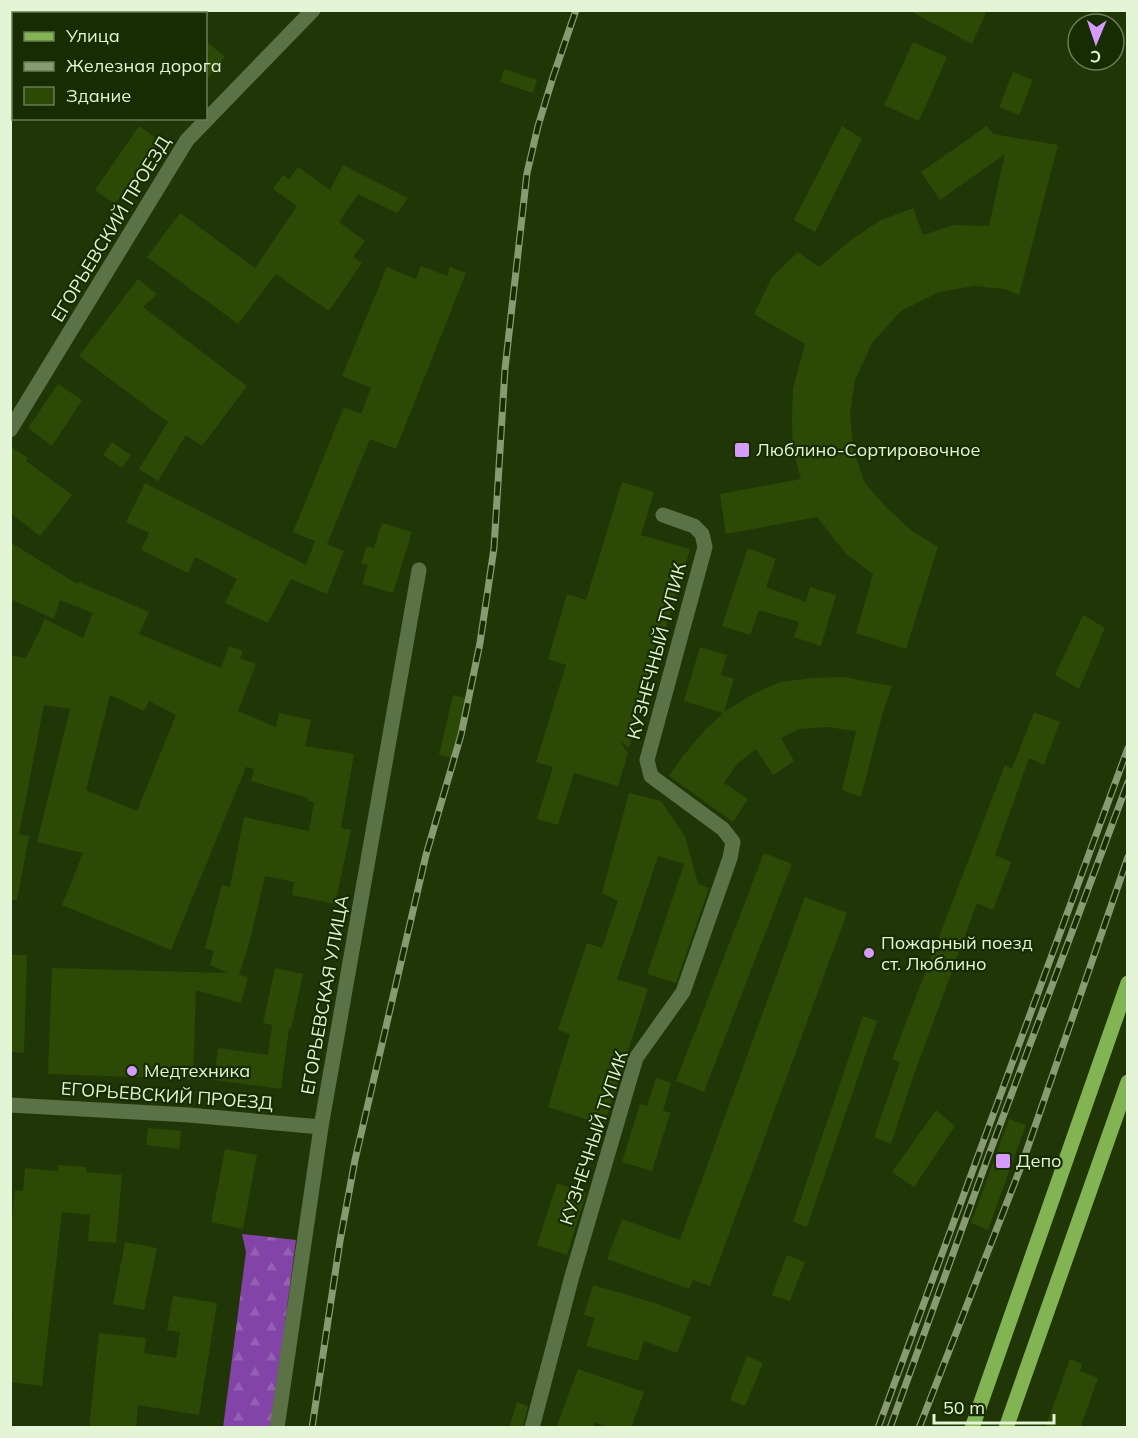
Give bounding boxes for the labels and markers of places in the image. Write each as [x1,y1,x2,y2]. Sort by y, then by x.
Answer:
place label: Люблино-Сортировочное [756,438,980,461]
marker: Люблино-Сортировочное [733,441,751,459]
place label: Пожарный поезд ст. Люблино [881,931,1033,975]
marker: Пожарный поезд ст. Люблино [862,946,876,960]
place label: Медтехника [144,1059,250,1082]
marker: Медтехника [125,1064,139,1078]
place label: Депо [1016,1149,1062,1172]
marker: Депо [994,1152,1012,1170]

